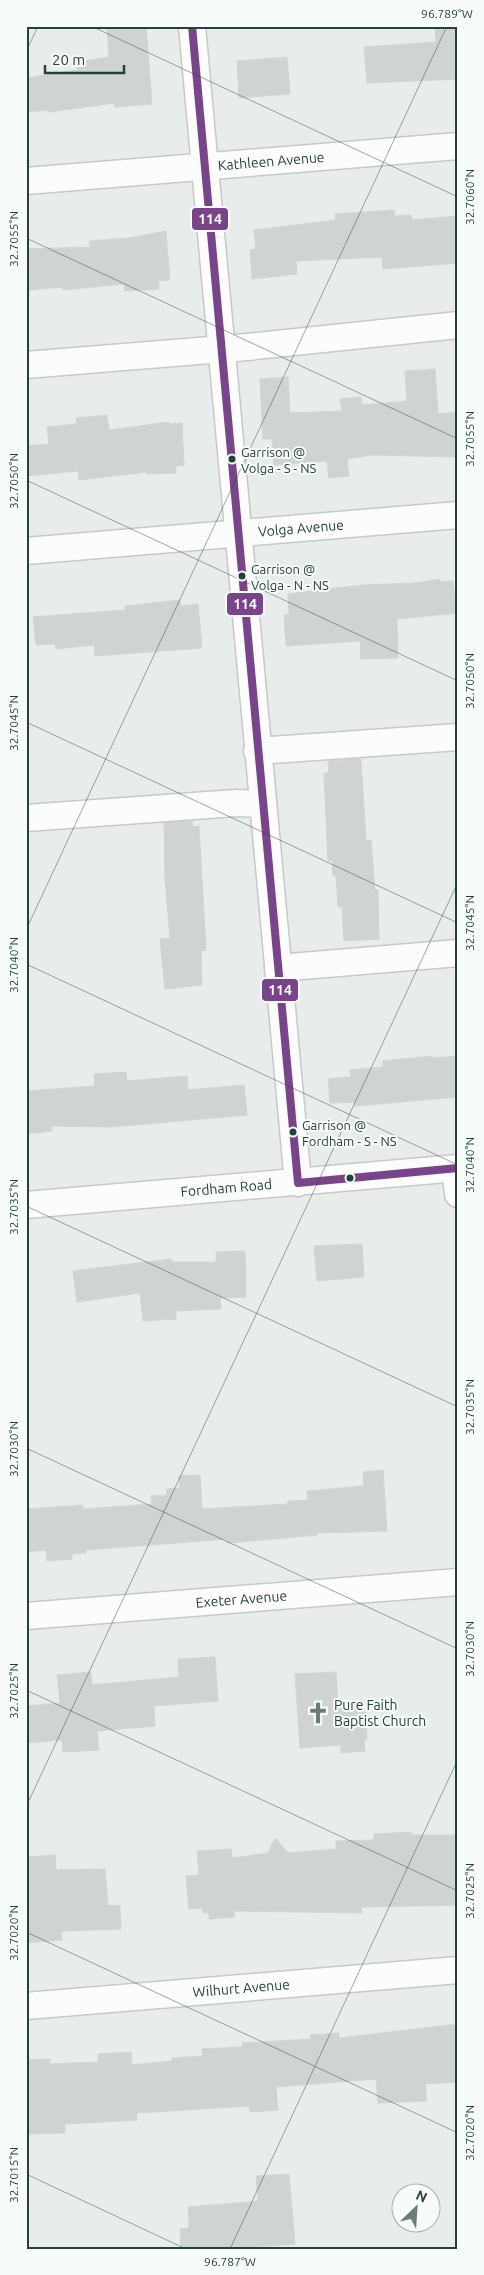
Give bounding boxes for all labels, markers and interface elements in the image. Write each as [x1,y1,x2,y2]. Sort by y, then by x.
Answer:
text: 96.789°W [421,7,473,20]
scale bar [45,42,124,74]
text: 20 m [52,51,85,68]
street label: Kathleen Avenue [217,149,325,173]
text: 32.7060°N [463,169,476,225]
line badge: 114 [191,207,229,231]
text: 32.7055°N [7,211,20,267]
text: 114 [198,211,222,227]
text: 32.7055°N [463,411,476,467]
place label: Garrison @ Volga - S - NS [241,445,316,475]
text: 32.7050°N [7,453,20,509]
marker: Garrison @ Volga - S - NS [227,454,237,464]
street label: Volga Avenue [258,517,345,540]
place label: Garrison @ Volga - N - NS [251,562,329,592]
marker: Garrison @ Volga - N - NS [237,571,247,581]
line badge: 114 [226,592,264,616]
text: 114 [233,596,257,612]
text: 32.7050°N [463,653,476,709]
text: 32.7045°N [7,695,20,751]
text: 32.7045°N [463,895,476,951]
text: 32.7040°N [7,937,20,993]
line badge: 114 [261,978,299,1002]
text: 114 [268,982,292,998]
place label: Garrison @ Fordham - S - NS [302,1118,397,1148]
marker: Garrison @ Fordham - S - NS [288,1127,298,1137]
text: 32.7040°N [463,1137,476,1193]
unlabelled marker [345,1173,355,1183]
street label: Fordham Road [180,1176,273,1200]
text: 32.7035°N [7,1179,20,1235]
text: 32.7035°N [463,1379,476,1435]
text: 32.7030°N [7,1421,20,1477]
street label: Exeter Avenue [195,1587,288,1611]
text: 32.7030°N [463,1621,476,1677]
text: 32.7025°N [7,1663,20,1719]
place label: Pure Faith Baptist Church [334,1697,426,1729]
church icon: Pure Faith Baptist Church [305,1700,331,1726]
text: 32.7025°N [463,1863,476,1919]
text: 32.7020°N [7,1905,20,1961]
street label: Wilhurt Avenue [192,1976,291,2000]
text: 32.7020°N [463,2105,476,2161]
text: 32.7015°N [7,2147,20,2203]
north arrow [392,2182,442,2232]
text: N [413,2187,430,2206]
text: 96.787°W [204,2255,256,2268]

